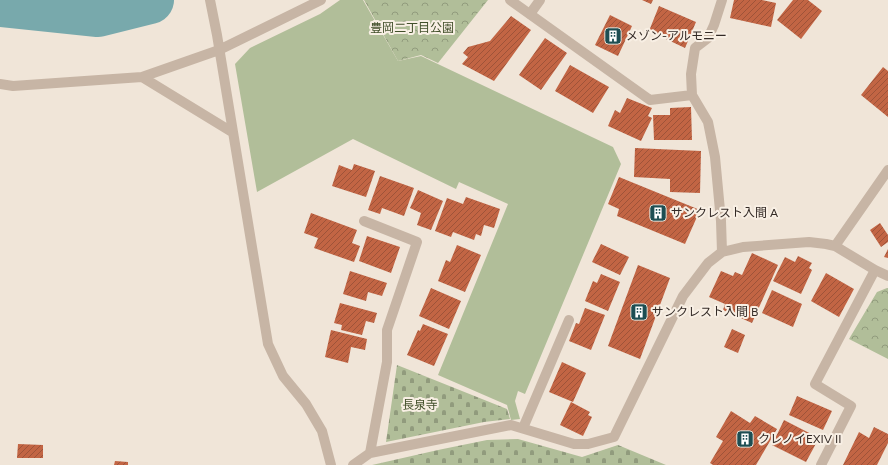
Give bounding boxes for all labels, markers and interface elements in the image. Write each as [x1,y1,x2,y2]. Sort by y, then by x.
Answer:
park label: 豊岡二丁目公園 [370,21,454,35]
building icon: メゾン-アルモニー [603,26,623,46]
place label: メゾン-アルモニー [626,29,727,43]
building icon: サンクレスト入間 A [648,203,668,223]
place label: サンクレスト入間 A [671,206,778,220]
building icon: サンクレスト入間 B [629,302,649,322]
place label: サンクレスト入間 B [652,305,758,319]
park label: 長泉寺 [402,398,438,412]
building icon: クレノイEXIV II [735,429,755,449]
place label: クレノイEXIV II [758,432,842,446]

